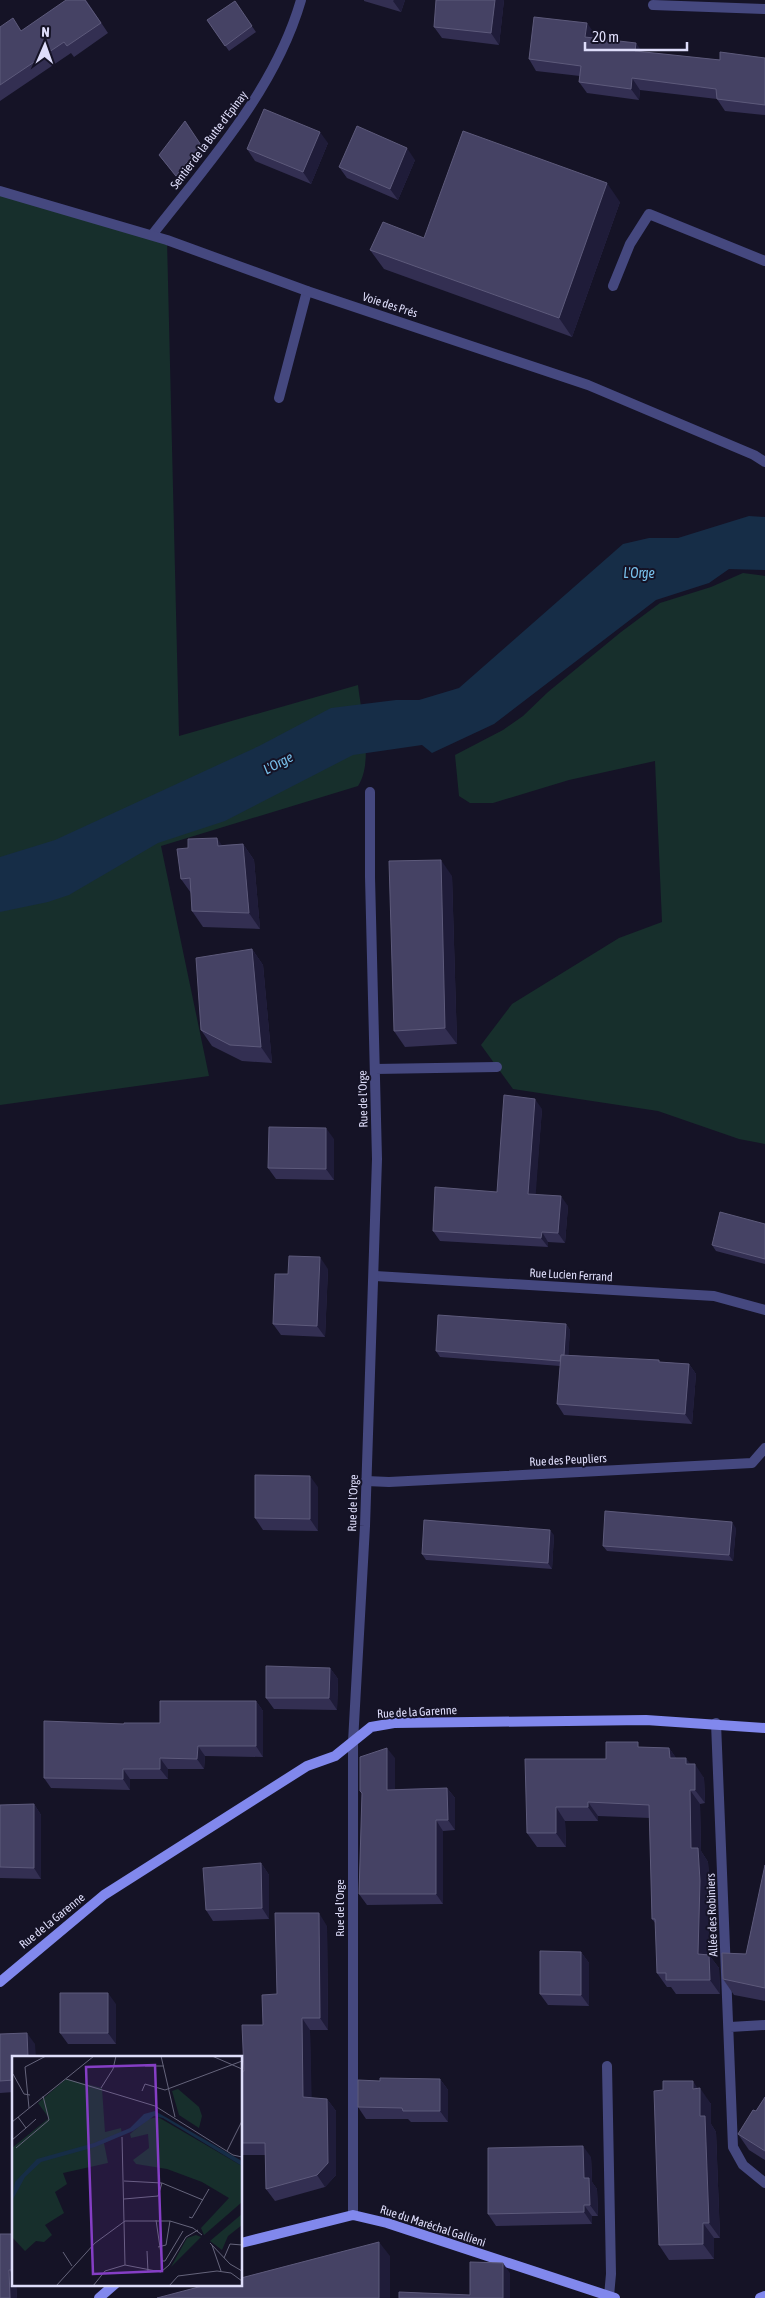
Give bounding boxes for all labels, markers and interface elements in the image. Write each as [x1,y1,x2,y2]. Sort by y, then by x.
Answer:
north arrow [20,20,70,70]
scale bar [585,20,688,52]
text: N [41,24,50,40]
text: 20 m [592,28,619,45]
street label: Sentier de la Butte d'Epinay [168,88,251,192]
street label: Voie des Prés [361,290,419,320]
water label: L'Orge [623,565,655,581]
water label: L'Orge [260,749,296,777]
street label: Rue de l'Orge [356,1070,370,1128]
street label: Rue Lucien Ferrand [529,1266,613,1284]
street label: Rue des Peupliers [529,1451,607,1469]
street label: Rue de l'Orge [345,1474,361,1532]
street label: Rue de la Garenne [377,1703,457,1721]
street label: Allée des Robiniers [704,1873,720,1957]
street label: Rue de l'Orge [333,1879,347,1937]
street label: Rue de la Garenne [16,1890,88,1952]
inset map [12,2056,242,2286]
street label: Rue du Maréchal Gallieni [378,2202,488,2250]

